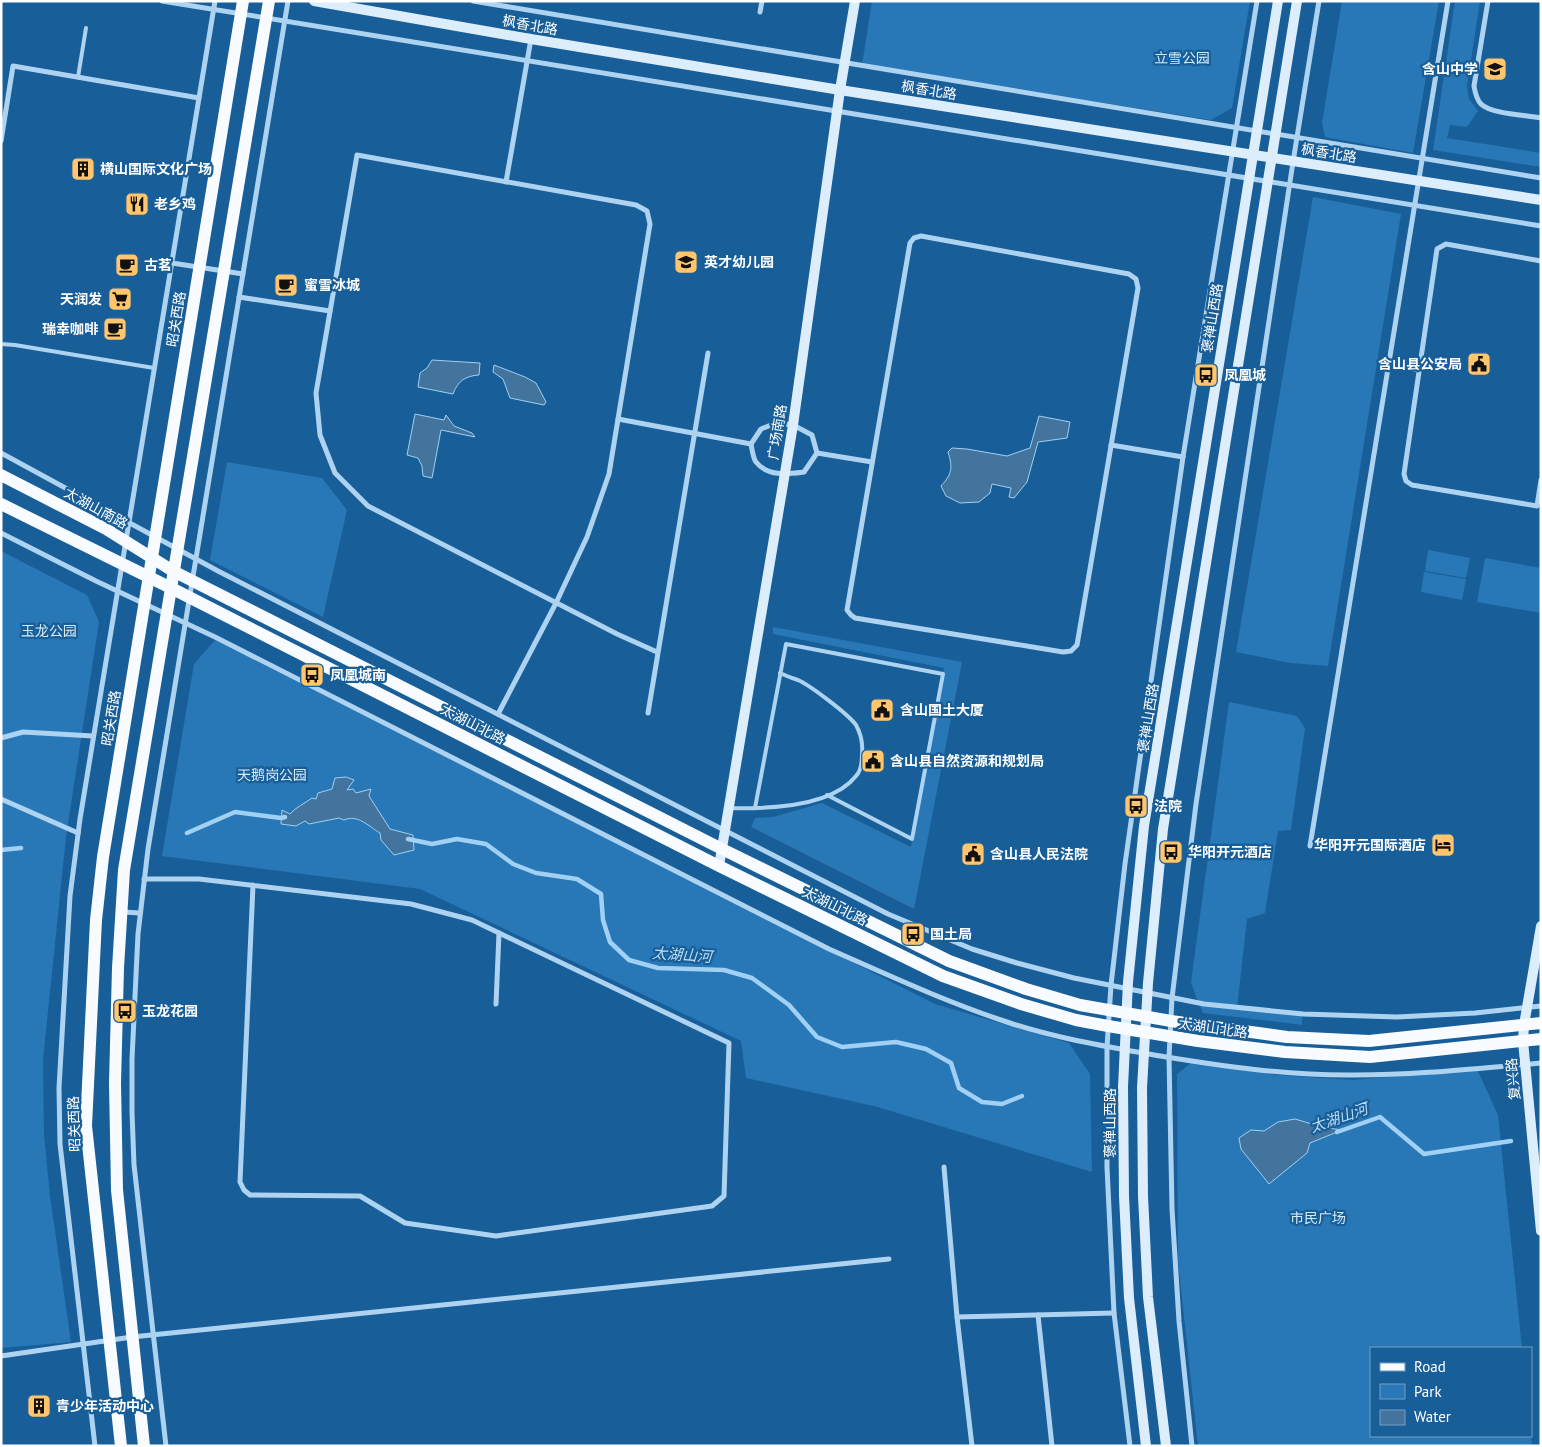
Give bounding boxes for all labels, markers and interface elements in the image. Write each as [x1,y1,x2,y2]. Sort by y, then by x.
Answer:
street label: 枫香北路 [501,11,559,39]
park label: 立雪公园 [1154,49,1210,67]
school or university icon: 含山中学 [1482,56,1508,82]
place label: 含山中学 [1422,60,1478,78]
street label: 枫香北路 [900,77,958,103]
street label: 枫香北路 [1300,140,1358,166]
building icon: 横山国际文化广场 [70,156,96,182]
place label: 横山国际文化广场 [100,160,212,178]
restaurant icon: 老乡鸡 [124,191,150,217]
place label: 老乡鸡 [154,195,196,213]
school or university icon: 英才幼儿园 [673,249,699,275]
cafe icon: 古茗 [114,252,140,278]
place label: 英才幼儿园 [704,253,774,271]
place label: 古茗 [144,256,172,274]
cafe icon: 蜜雪冰城 [273,272,299,298]
place label: 蜜雪冰城 [304,276,360,294]
street label: 褒禅山西路 [1198,282,1226,354]
supermarket icon: 天润发 [107,286,133,312]
place label: 天润发 [60,290,102,308]
street label: 昭关西路 [163,290,189,348]
cafe icon: 瑞幸咖啡 [102,316,128,342]
place label: 瑞幸咖啡 [42,320,99,338]
public building icon: 含山县公安局 [1466,351,1492,377]
place label: 含山县公安局 [1378,355,1462,373]
bus stop icon: 凤凰城 [1193,362,1219,388]
place label: 凤凰城 [1224,366,1266,384]
street label: 广场南路 [764,403,790,461]
street label: 太湖山南路 [61,483,131,533]
park label: 玉龙公园 [21,622,77,640]
bus stop icon: 凤凰城南 [299,662,325,688]
place label: 凤凰城南 [330,666,386,684]
street label: 褒禅山西路 [1134,682,1162,754]
street label: 昭关西路 [98,689,124,747]
public building icon: 含山国土大厦 [869,697,895,723]
street label: 太湖山北路 [438,700,508,748]
place label: 含山国土大厦 [900,701,984,719]
public building icon: 含山县自然资源和规划局 [860,748,886,774]
place label: 含山县自然资源和规划局 [890,752,1044,770]
park label: 天鹅岗公园 [237,766,307,784]
bus stop icon: 法院 [1123,793,1149,819]
place label: 法院 [1154,797,1182,815]
hotel icon: 华阳开元国际酒店 [1430,832,1456,858]
place label: 华阳开元国际酒店 [1314,836,1426,854]
bus stop icon: 华阳开元酒店 [1158,839,1184,865]
public building icon: 含山县人民法院 [960,841,986,867]
place label: 华阳开元酒店 [1188,843,1272,861]
place label: 含山县人民法院 [990,845,1088,863]
street label: 太湖山北路 [800,883,870,929]
bus stop icon: 国土局 [900,921,926,947]
place label: 国土局 [930,925,972,943]
water label: 太湖山河 [651,943,716,966]
bus stop icon: 玉龙花园 [112,998,138,1024]
place label: 玉龙花园 [142,1002,198,1020]
street label: 太湖山北路 [1177,1014,1249,1042]
street label: 复兴路 [1502,1057,1524,1101]
street label: 褒禅山西路 [1101,1088,1119,1158]
street label: 昭关西路 [64,1096,84,1152]
water label: 太湖山河 [1307,1098,1373,1136]
park label: 市民广场 [1290,1209,1346,1227]
legend [1370,1347,1532,1437]
text: Road [1414,1357,1446,1376]
text: Park [1414,1382,1442,1401]
building icon: 青少年活动中心 [26,1393,52,1419]
place label: 青少年活动中心 [56,1397,154,1415]
text: Water [1414,1407,1451,1426]

